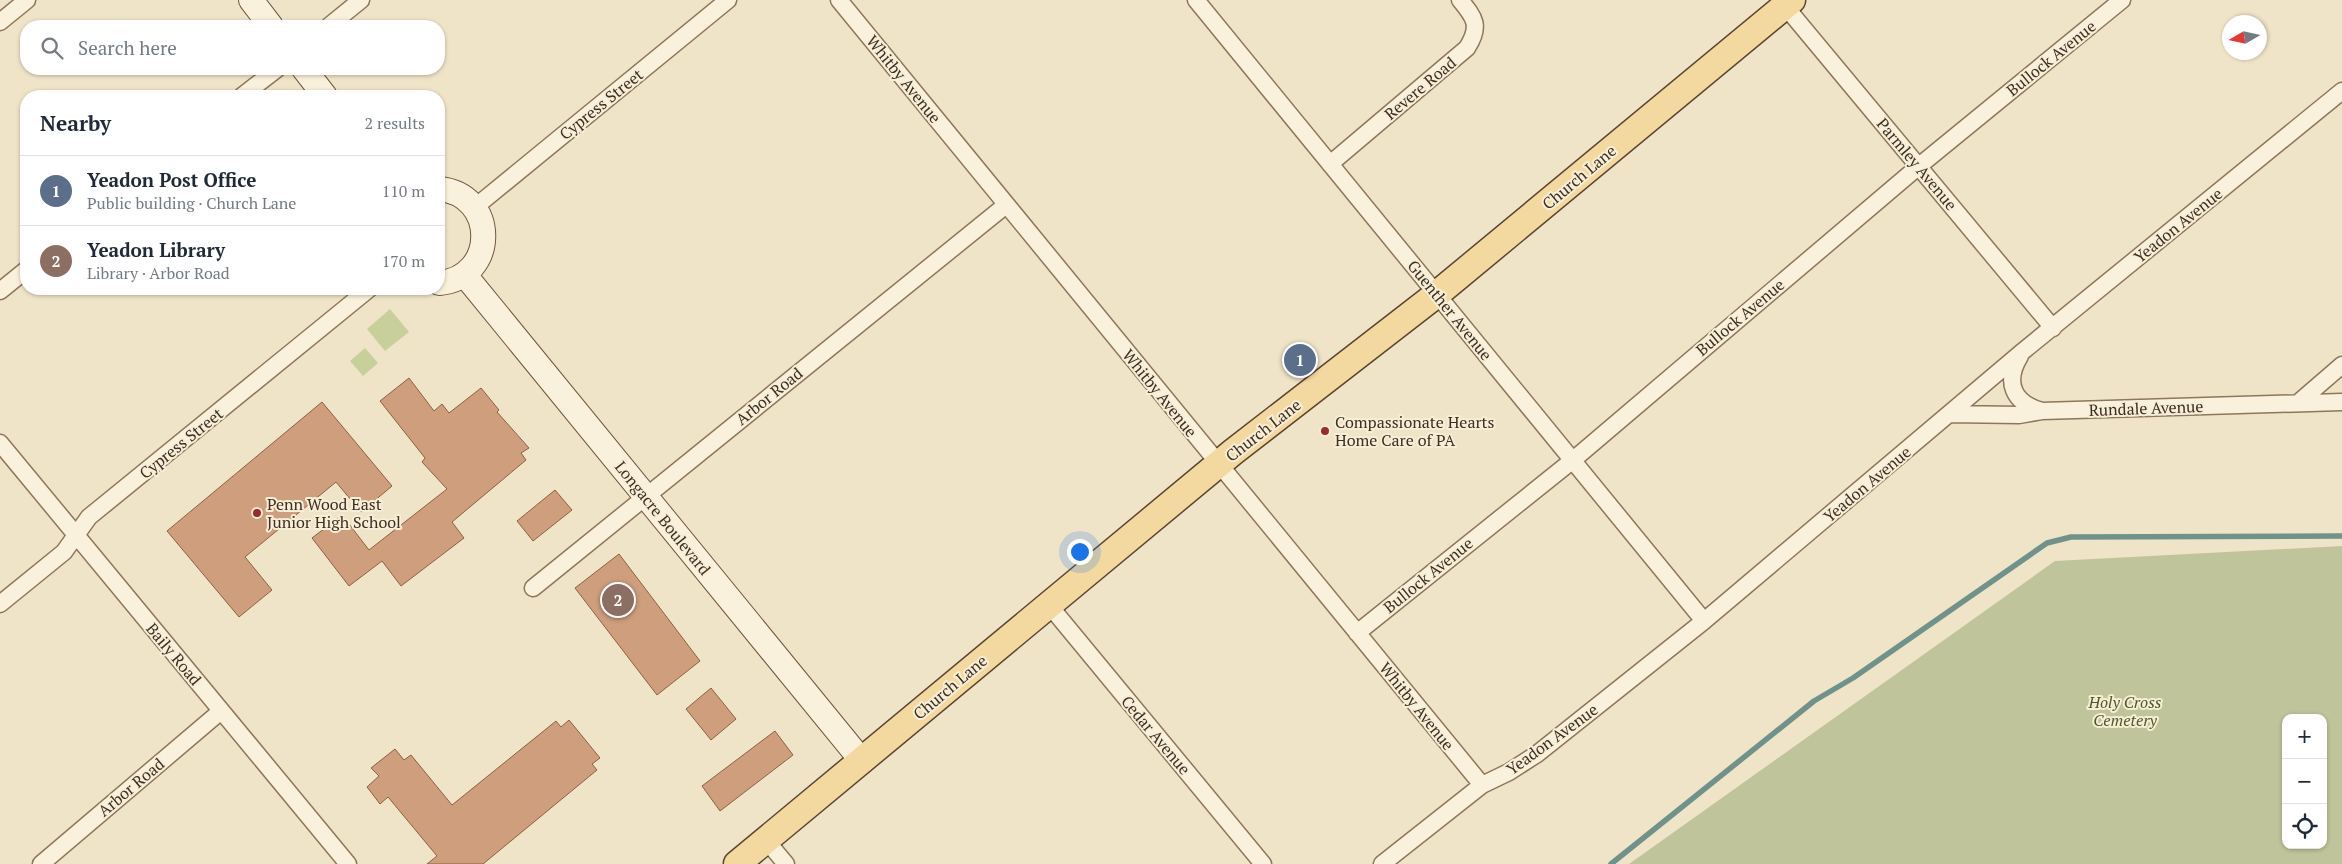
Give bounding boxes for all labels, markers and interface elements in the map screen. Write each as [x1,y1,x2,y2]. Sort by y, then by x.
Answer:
street label: Bullock Avenue [2002,15,2100,101]
north arrow [2222,15,2267,60]
search box [20,20,445,75]
street label: Whitby Avenue [862,30,946,128]
icon: search [38,34,66,62]
text: Search here [78,35,177,60]
street label: Revere Road [1379,51,1461,124]
street label: Cypress Street [555,63,647,145]
text: Nearby [40,109,111,137]
text: 2 results [365,112,425,134]
street label: Parmley Avenue [1872,113,1962,215]
street label: Church Lane [1537,140,1621,214]
text: Yeadon Post Office [87,167,256,192]
text: 1 [51,180,61,202]
text: 110 m [382,180,425,202]
street label: Yeadon Avenue [2129,182,2227,268]
text: Public building · Church Lane [87,192,296,214]
text: Yeadon Library [87,237,225,262]
text: 2 [51,250,61,272]
text: 170 m [382,250,425,272]
street label: Guenther Avenue [1403,255,1497,365]
text: Library · Arbor Road [87,262,230,284]
street label: Bullock Avenue [1691,273,1789,361]
pin: 1 [1284,341,1316,379]
street label: Whitby Avenue [1118,344,1202,442]
street label: Arbor Road [731,362,807,430]
street label: Church Lane [1221,394,1305,466]
street label: Rundale Avenue [2088,395,2204,421]
street label: Cypress Street [135,402,227,484]
place label: Compassionate Hearts Home Care of PA [1335,411,1495,451]
marker: Compassionate Hearts Home Care of PA [1319,425,1331,437]
street label: Yeadon Avenue [1818,441,1916,527]
street label: Longacre Boulevard [610,456,716,580]
place label: Penn Wood East Junior High School [267,493,401,533]
marker: Penn Wood East Junior High School [251,507,263,519]
street label: Bullock Avenue [1379,532,1477,618]
your location [1067,539,1093,565]
pin: 2 [602,581,634,619]
street label: Baily Road [141,618,207,690]
street label: Church Lane [908,650,992,724]
street label: Whitby Avenue [1375,657,1459,755]
street label: Cedar Avenue [1116,691,1196,779]
park label: Holy Cross Cemetery [2087,691,2162,731]
street label: Yeadon Avenue [1502,698,1602,780]
map controls [2282,714,2327,849]
button: + [2282,714,2327,759]
street label: Arbor Road [93,753,169,821]
button: − [2282,759,2327,804]
button: locate [2282,804,2327,849]

